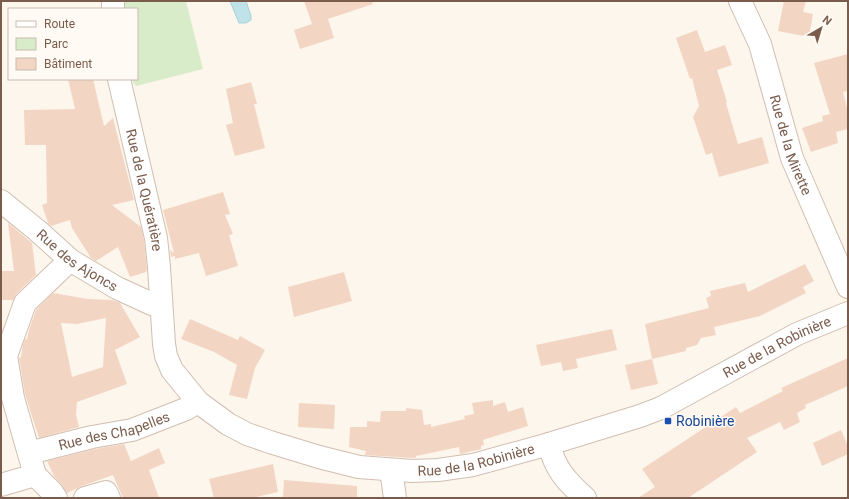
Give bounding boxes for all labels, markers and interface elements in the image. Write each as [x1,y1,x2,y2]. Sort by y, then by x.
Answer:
legend [8,8,138,80]
north arrow [801,8,841,48]
text: N [820,13,834,28]
text: Route [44,17,75,31]
text: Parc [44,37,68,51]
text: Bâtiment [44,57,92,71]
street label: Rue de la Mirette [767,93,815,198]
street label: Rue de la Quératière [123,127,165,252]
street label: Rue des Ajoncs [34,226,121,295]
street label: Rue de la Robinière [720,313,833,381]
street label: Rue des Chapelles [57,408,172,453]
place label: Robinière [676,413,734,429]
marker: Robinière [663,416,673,426]
street label: Rue de la Robinière [417,440,536,479]

